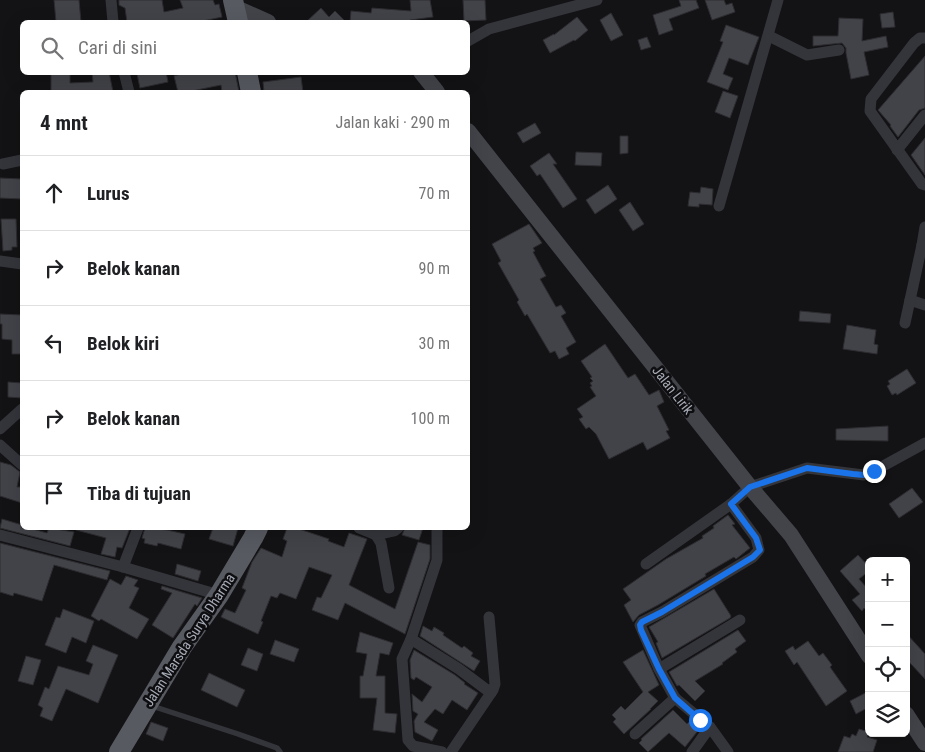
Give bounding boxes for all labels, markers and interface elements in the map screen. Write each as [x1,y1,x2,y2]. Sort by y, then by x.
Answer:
search box [20,20,470,75]
icon: search [38,34,66,62]
text: Cari di sini [78,36,157,59]
text: 4 mnt [40,111,88,135]
text: Jalan kaki · 290 m [335,113,450,132]
icon: ahead [40,179,68,207]
text: Lurus [87,182,130,205]
text: 70 m [418,184,450,203]
icon: right [40,254,68,282]
text: Belok kanan [87,257,180,280]
text: 90 m [418,259,450,278]
icon: left [40,329,68,357]
text: Belok kiri [87,332,159,355]
text: 30 m [418,334,450,353]
street label: Jalan Lirik [649,363,697,418]
icon: right [40,404,68,432]
text: Belok kanan [87,407,180,430]
text: 100 m [411,409,450,428]
route end [863,460,886,483]
icon: arrive [40,479,68,507]
text: Tiba di tujuan [87,482,191,505]
map controls [865,557,910,737]
button: + [865,557,910,602]
street label: Jalan Marsda Surya Dharma [140,571,238,709]
button: − [865,602,910,647]
button: locate [865,647,910,692]
button: layers [865,692,910,737]
route start [689,709,712,732]

